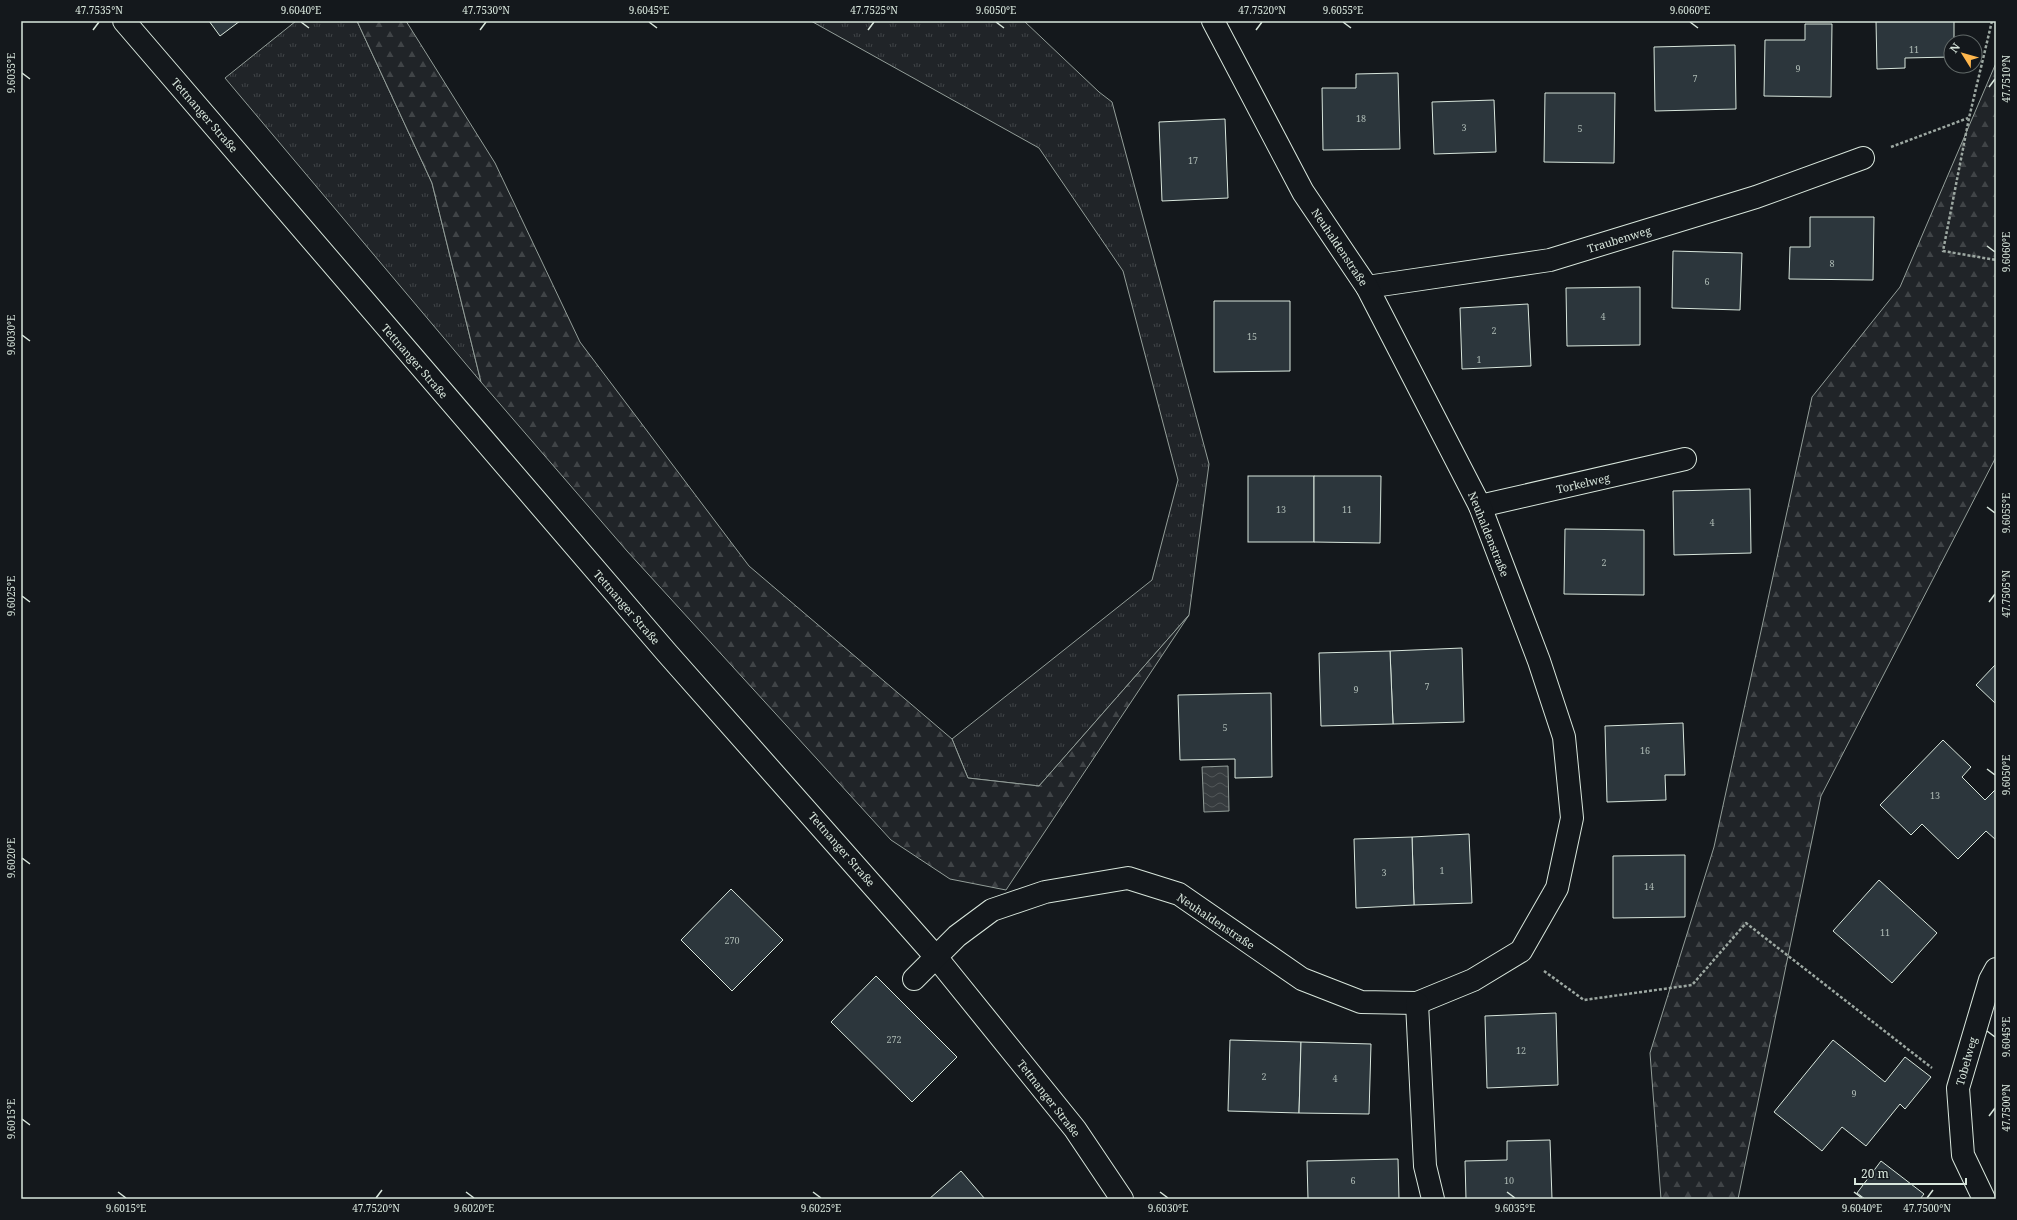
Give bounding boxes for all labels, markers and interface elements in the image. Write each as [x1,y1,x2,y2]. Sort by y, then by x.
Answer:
text: 47.7535°N [75,3,123,17]
text: 9.6040°E [281,3,321,17]
text: 47.7530°N [462,3,510,17]
text: 9.6045°E [629,3,669,17]
text: 47.7525°N [850,3,898,17]
text: 9.6050°E [976,3,1016,17]
text: 47.7520°N [1238,3,1286,17]
text: 9.6055°E [1323,3,1363,17]
text: 9.6060°E [1670,3,1710,17]
north arrow [1943,34,1983,74]
text: N [1946,39,1963,56]
house number: 11 [1909,43,1919,56]
text: 9.6035°E [4,53,18,93]
text: 47.7510°N [1999,55,2013,103]
house number: 9 [1795,62,1801,75]
house number: 7 [1692,72,1698,85]
street label: Tettnanger Straße [168,75,242,156]
house number: 18 [1356,112,1366,125]
house number: 3 [1461,121,1467,134]
house number: 5 [1577,122,1583,135]
house number: 17 [1188,154,1198,167]
street label: Neuhaldenstraße [1308,205,1372,289]
street label: Traubenweg [1585,222,1653,256]
text: 9.6060°E [1999,232,2013,272]
house number: 8 [1829,257,1835,270]
house number: 6 [1704,275,1710,288]
house number: 4 [1600,310,1606,323]
text: 9.6030°E [4,315,18,355]
street label: Tettnanger Straße [378,321,452,402]
house number: 2 [1491,324,1497,337]
house number: 15 [1247,330,1257,343]
house number: 1 [1476,353,1482,366]
street label: Torkelweg [1555,470,1611,496]
street label: Neuhaldenstraße [1465,489,1513,579]
text: 9.6055°E [1999,493,2013,533]
house number: 13 [1276,503,1286,516]
house number: 11 [1342,503,1352,516]
house number: 4 [1709,516,1715,529]
house number: 2 [1601,556,1607,569]
street label: Tettnanger Straße [590,567,664,648]
text: 47.7505°N [1999,570,2013,618]
text: 9.6025°E [4,576,18,616]
house number: 7 [1424,680,1430,693]
house number: 9 [1353,683,1359,696]
house number: 5 [1222,721,1228,734]
house number: 16 [1640,744,1650,757]
text: 9.6050°E [1999,755,2013,795]
house number: 13 [1930,789,1940,802]
street label: Tettnanger Straße [805,809,879,890]
text: 9.6020°E [4,838,18,878]
house number: 1 [1439,864,1445,877]
house number: 3 [1381,866,1387,879]
house number: 14 [1644,880,1654,893]
street label: Neuhaldenstraße [1174,889,1258,953]
house number: 11 [1880,926,1890,939]
house number: 270 [724,934,740,947]
text: 9.6045°E [1999,1017,2013,1057]
house number: 272 [886,1033,902,1046]
street label: Tobelweg [1952,1035,1980,1087]
house number: 12 [1516,1044,1526,1057]
street label: Tettnanger Straße [1014,1056,1084,1140]
house number: 2 [1261,1070,1267,1083]
house number: 4 [1332,1072,1338,1085]
text: 47.7500°N [1999,1084,2013,1132]
house number: 9 [1851,1087,1857,1100]
text: 9.6015°E [4,1099,18,1139]
scale bar [1855,1160,1966,1186]
text: 20 m [1861,1165,1889,1182]
house number: 6 [1350,1174,1356,1187]
house number: 10 [1504,1174,1514,1187]
text: 9.6015°E [106,1201,146,1215]
text: 47.7520°N [352,1201,400,1215]
text: 9.6020°E [454,1201,494,1215]
text: 9.6025°E [801,1201,841,1215]
text: 9.6030°E [1148,1201,1188,1215]
text: 9.6035°E [1495,1201,1535,1215]
text: 9.6040°E [1842,1201,1882,1215]
text: 47.7500°N [1903,1201,1951,1215]

